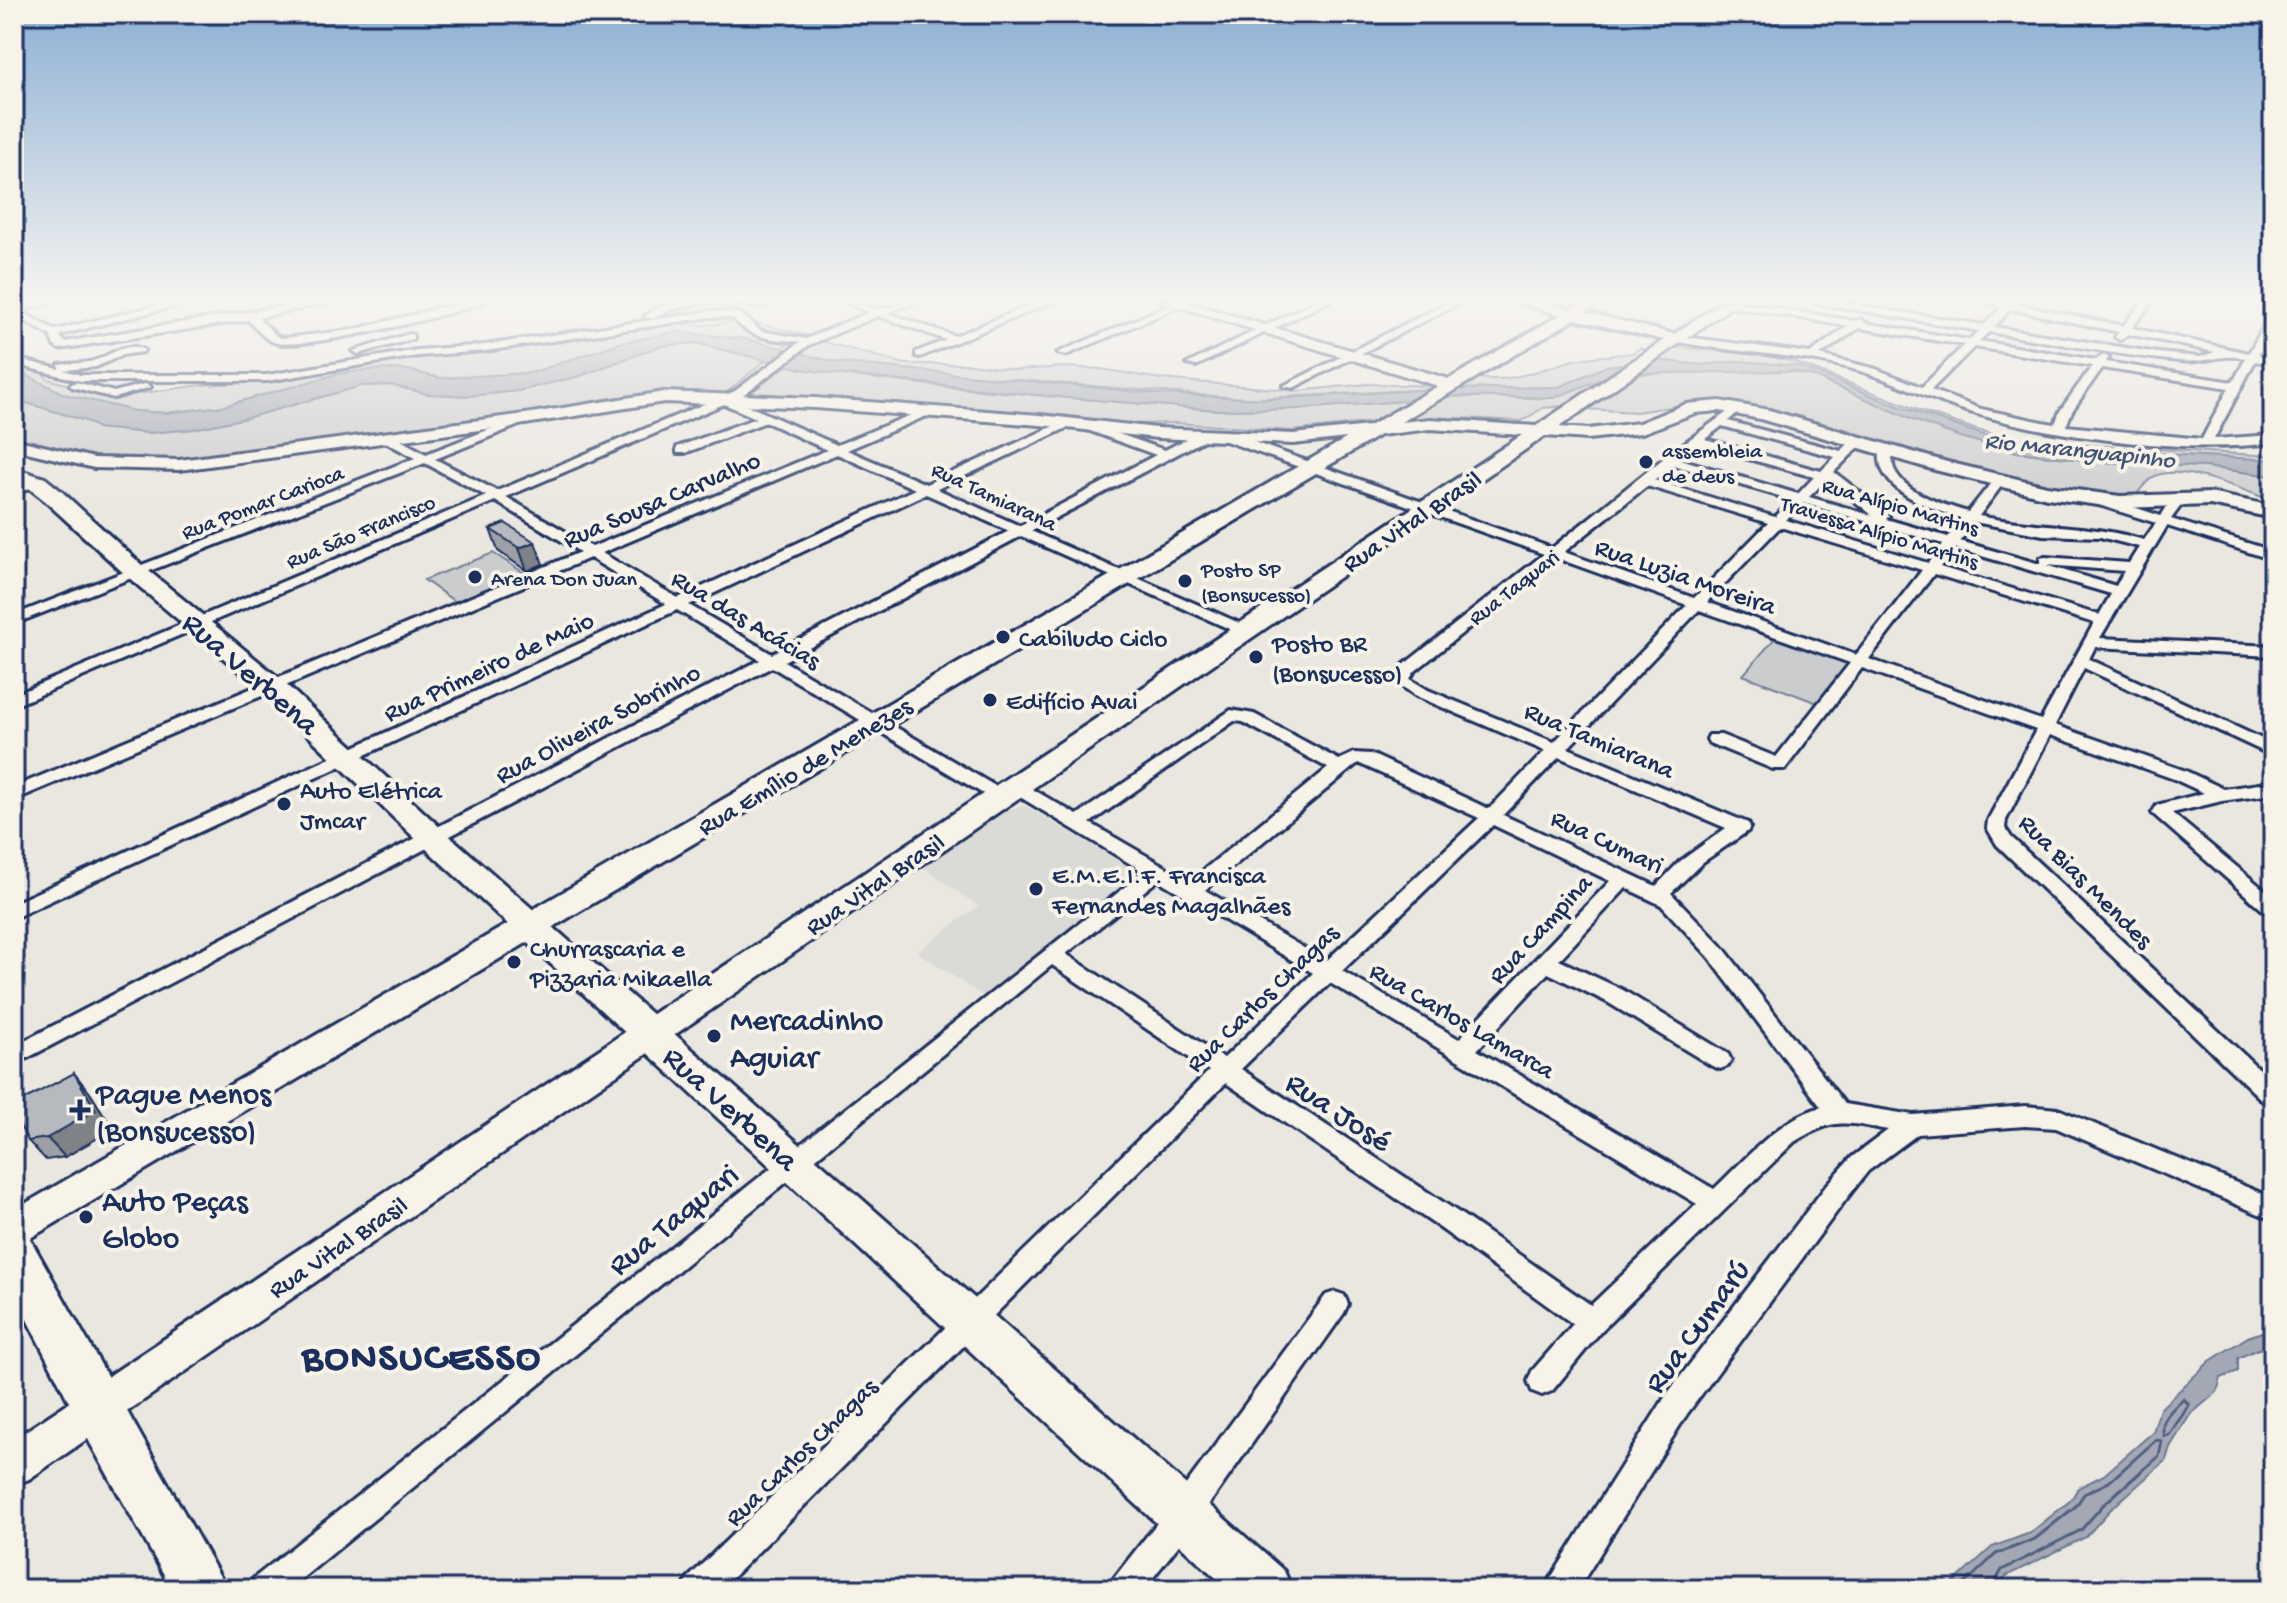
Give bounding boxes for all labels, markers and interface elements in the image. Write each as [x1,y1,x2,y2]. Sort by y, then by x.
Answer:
water label: Rio Maranguapinho [1983,428,2178,477]
place label: assembleia de deus [1662,440,1763,491]
street label: Rua Sousa Carvalho [560,447,766,558]
marker: assembleia de deus [1637,453,1655,471]
street label: Rua Tamiarana [927,458,1061,539]
street label: Rua Pomar Carioca [179,462,349,548]
street label: Rua Vital Brasil [1338,466,1489,582]
street label: Rua Alípio Martins [1819,474,1982,544]
street label: Rua São Francisco [283,491,440,577]
street label: Travessa Alípio Martins [1775,492,1982,578]
street label: Rua Luzia Moreira [1590,534,1781,625]
street label: Rua Taquari [1465,546,1566,633]
place label: Posto SP (Bonsucesso) [1200,559,1311,610]
street label: Rua das Acácias [664,565,826,679]
marker: Arena Don Juan [466,568,484,586]
place label: Arena Don Juan [491,568,638,594]
marker: Posto SP (Bonsucesso) [1176,572,1194,590]
street label: Rua Verbena [172,606,326,746]
street label: Rua Primeiro de Maio [380,607,600,731]
place label: Cabiludo Ciclo [1019,626,1167,657]
marker: Cabiludo Ciclo [994,628,1012,646]
place label: Posto BR (Bonsucesso) [1271,631,1403,692]
marker: Posto BR (Bonsucesso) [1247,648,1265,666]
street label: Rua Oliveira Sobrinho [491,659,707,793]
place label: Edifício Avai [1006,689,1138,720]
marker: Edifício Avai [981,691,999,709]
street label: Rua Emílio de Menezes [694,692,920,845]
street label: Rua Tamiarana [1519,698,1679,789]
place label: Auto Elétrica Jmcar [300,778,443,839]
marker: Auto Elétrica Jmcar [275,795,293,813]
street label: Rua Cumari [1545,805,1667,884]
street label: Rua Bias Mendes [2010,809,2159,958]
street label: Rua Vital Brasil [801,829,952,945]
place label: E.M.E.I.F. Francisca Fernandes Magalhães [1051,863,1292,924]
street label: Rua Campina [1484,869,1602,992]
marker: E.M.E.I.F. Francisca Fernandes Magalhães [1027,880,1045,898]
street label: Rua Carlos Chagas [1181,918,1348,1081]
place label: Churrascaria e Pizzaria Mikaella [529,936,713,997]
marker: Churrascaria e Pizzaria Mikaella [505,953,523,971]
street label: Rua Carlos Lamarca [1363,957,1560,1089]
place label: Mercadinho Aguiar [730,1004,883,1079]
marker: Mercadinho Aguiar [705,1027,723,1045]
street label: Rua Verbena [653,1040,805,1182]
street label: Rua José [1277,1066,1398,1163]
place label: Pague Menos (Bonsucesso) [95,1078,272,1153]
marker: Pague Menos (Bonsucesso) [71,1101,89,1119]
street label: Rua Taquari [602,1158,748,1286]
place label: Auto Peças Globo [102,1185,249,1260]
street label: Rua Vital Brasil [264,1192,415,1308]
marker: Auto Peças Globo [77,1208,95,1226]
street label: Rua Cumarú [1638,1254,1760,1402]
district label: BONSUCESSO [300,1337,542,1384]
street label: Rua Carlos Chagas [720,1372,887,1535]

